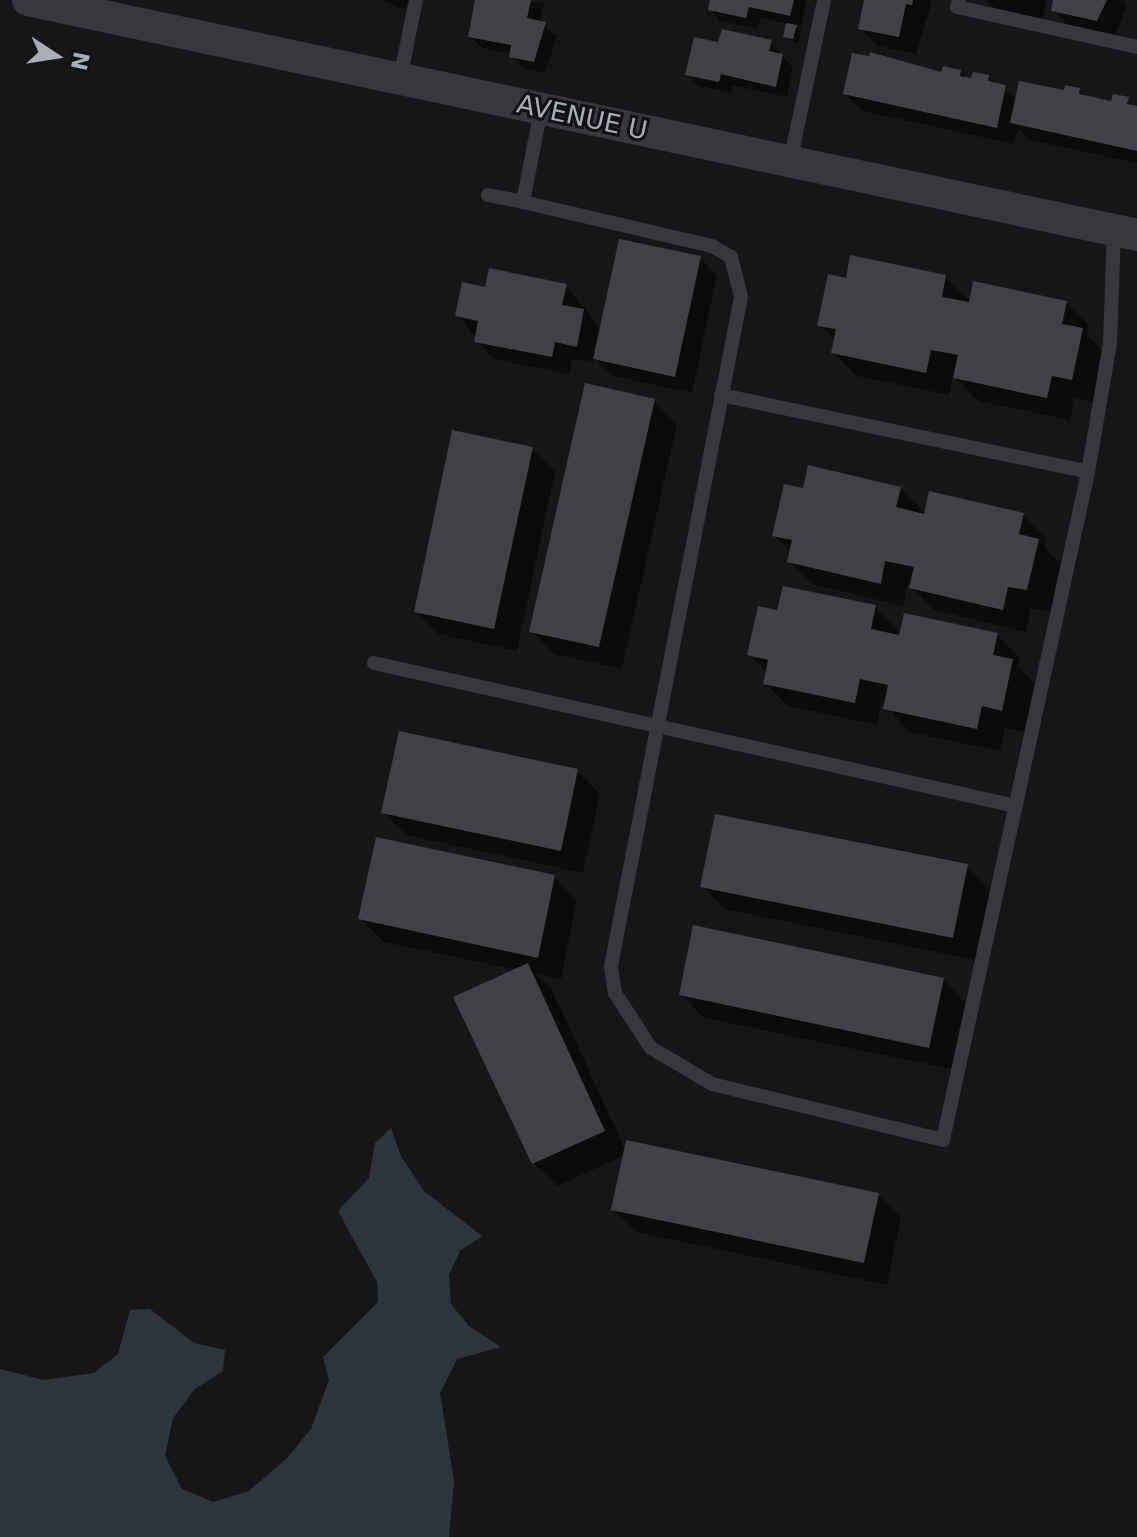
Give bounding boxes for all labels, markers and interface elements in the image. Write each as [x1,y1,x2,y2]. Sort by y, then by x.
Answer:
north arrow [16,16,96,96]
text: N [66,49,94,73]
street label: AVENUE U [514,89,650,147]

